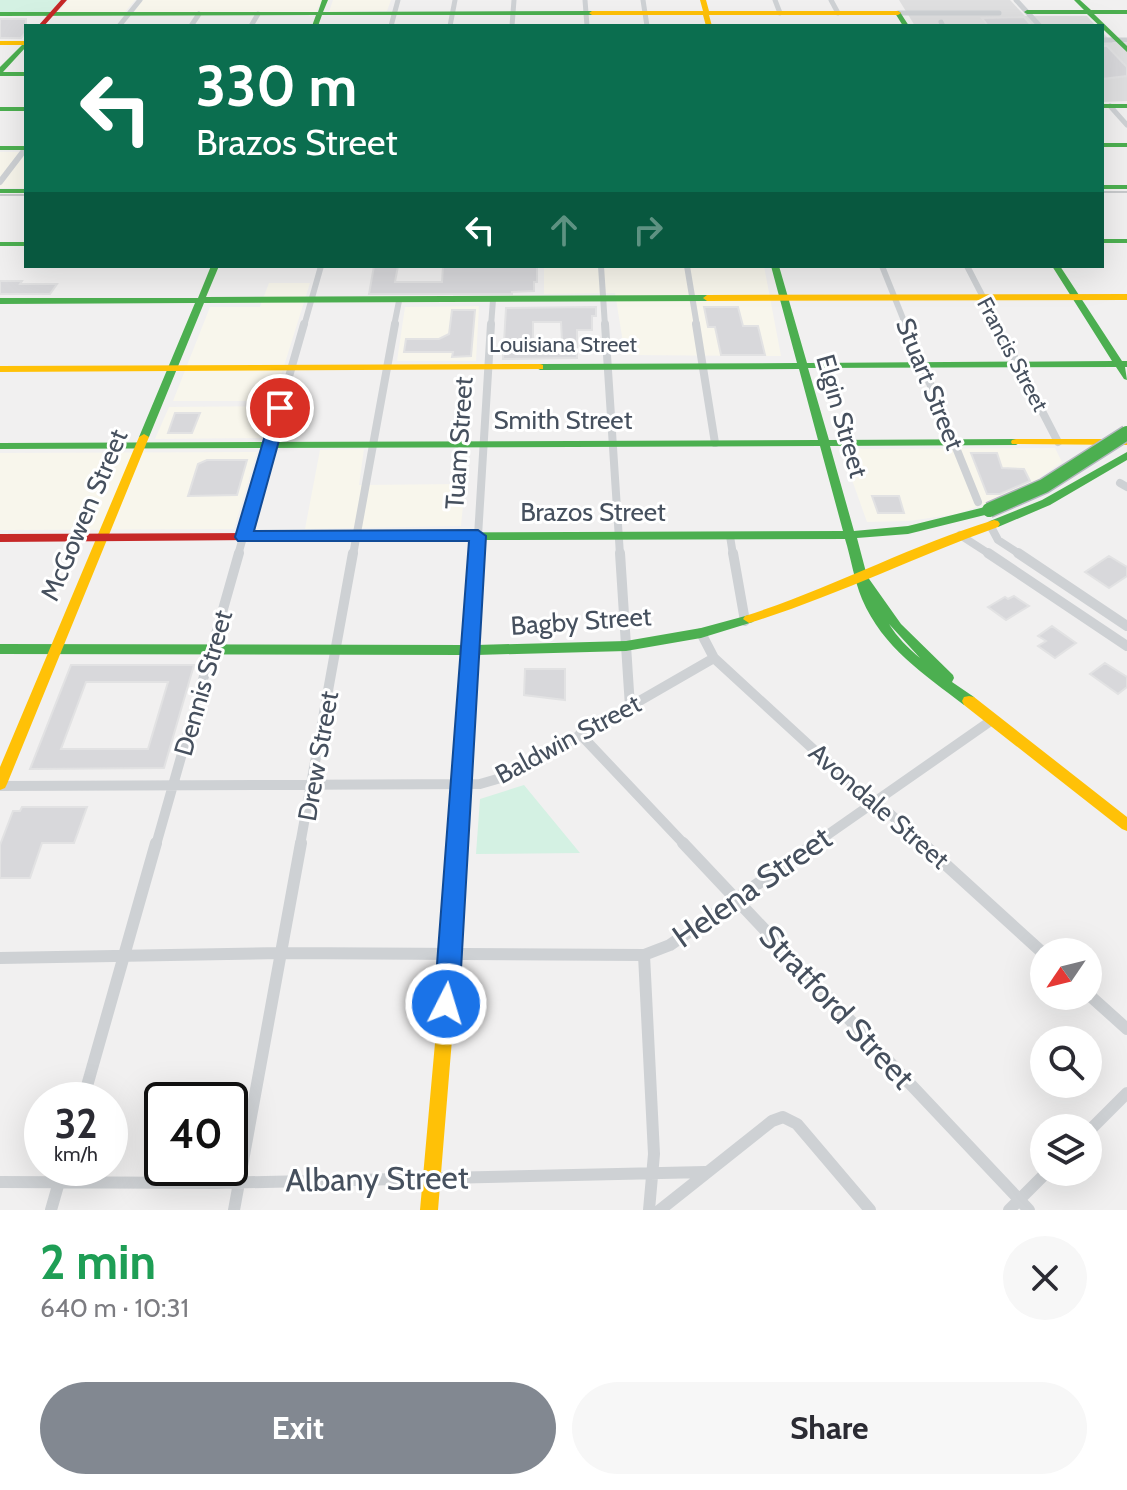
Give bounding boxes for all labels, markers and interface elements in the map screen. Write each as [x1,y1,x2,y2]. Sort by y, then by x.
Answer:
text: 330 m [196,52,357,120]
icon: left [64,56,168,160]
text: Brazos Street [196,120,398,164]
icon: left [458,208,502,252]
icon: ahead [542,208,586,252]
icon: right [626,208,670,252]
street label: Francis Street [971,293,1054,416]
street label: Stuart Street [889,313,971,455]
street label: Louisiana Street [489,331,637,358]
street label: Elgin Street [809,351,875,482]
pin [246,374,314,442]
street label: Tuam Street [438,375,480,511]
icon: arrive [258,386,302,430]
street label: Smith Street [494,404,633,436]
street label: McGowen Street [34,424,135,605]
street label: Brazos Street [520,496,666,528]
street label: Bagby Street [510,600,653,642]
street label: Dennis Street [167,606,239,760]
street label: Baldwin Street [490,687,646,791]
street label: Drew Street [291,688,345,823]
street label: Avondale Street [802,736,956,876]
street label: Helena Street [665,817,839,956]
street label: Stratford Street [752,917,923,1097]
north arrow [1030,938,1102,1010]
map controls [1030,938,1102,1186]
position arrow [404,962,488,1046]
button: search [1030,1026,1102,1098]
speed limit sign: 40 [144,1082,248,1186]
text: 32 [55,1099,97,1148]
button: layers [1030,1114,1102,1186]
text: km/h [54,1142,98,1166]
street label: Albany Street [285,1157,469,1200]
text: 2 min [40,1233,156,1291]
button: close [1003,1236,1087,1320]
text: 640 m · 10:31 [40,1292,189,1324]
button: Exit [40,1382,556,1474]
button: Share [572,1382,1087,1474]

